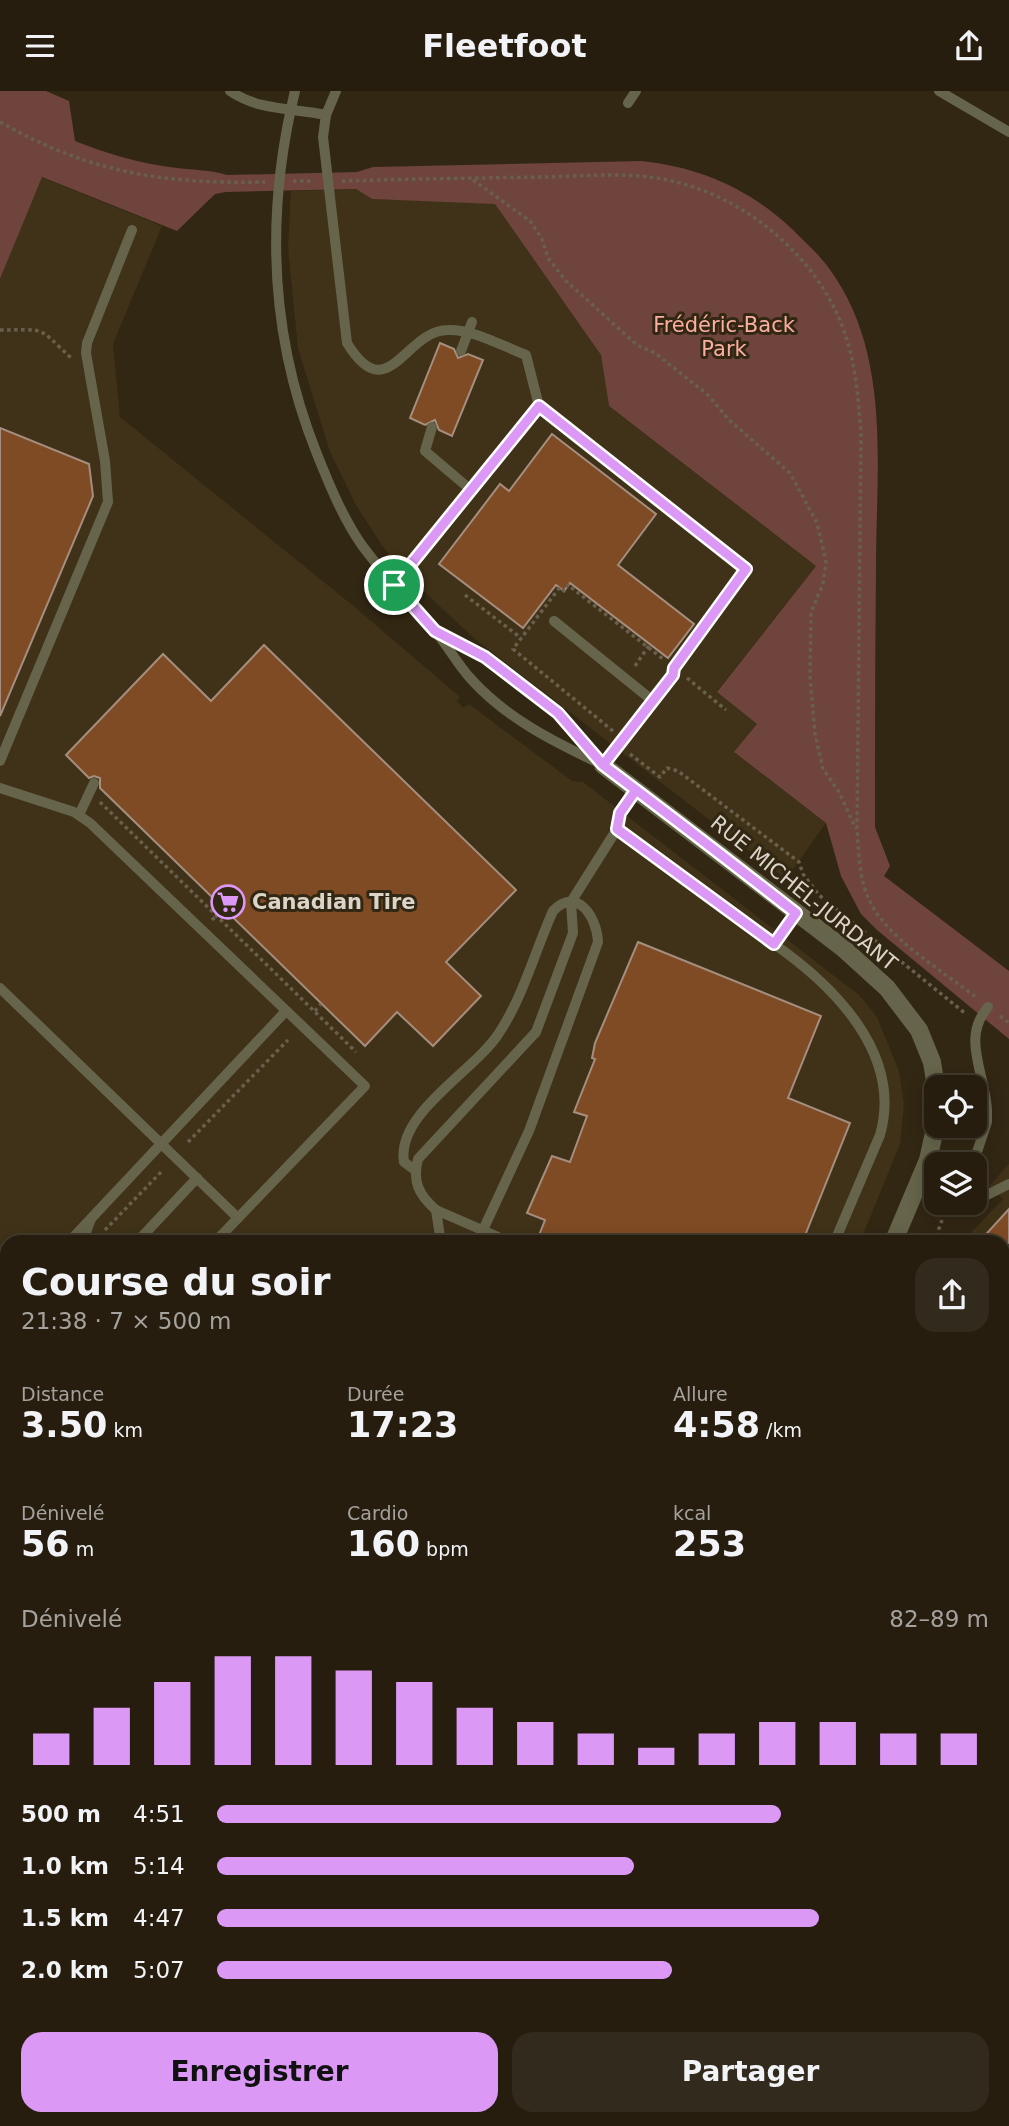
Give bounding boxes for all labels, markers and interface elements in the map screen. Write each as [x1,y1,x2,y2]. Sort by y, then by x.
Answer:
icon: menu [21,27,59,65]
text: Fleetfoot [422,27,587,65]
icon: share [950,27,988,65]
park label: Frédéric-Back Park [653,313,796,361]
pin [364,555,424,615]
icon: arrive [375,566,413,604]
street label: RUE MICHEL-JURDANT [706,810,902,976]
supermarket icon: Canadian Tire [209,883,247,921]
place label: Canadian Tire [252,890,416,914]
map controls [924,1075,987,1215]
button: locate [924,1075,987,1138]
button: layers [924,1152,987,1215]
button: share [915,1258,989,1332]
text: Course du soir [21,1260,330,1304]
text: 21:38 · 7 × 500 m [21,1308,231,1334]
text: Distance [21,1383,104,1405]
text: Durée [347,1383,404,1405]
text: Allure [673,1383,728,1405]
text: 3.50 [21,1405,107,1445]
text: 17:23 [347,1405,458,1445]
text: 4:58 [673,1405,760,1445]
text: km [107,1419,143,1441]
text: /km [760,1419,802,1441]
text: Dénivelé [21,1502,105,1524]
text: Cardio [347,1502,408,1524]
text: kcal [673,1502,711,1524]
text: 56 [21,1524,70,1564]
text: 160 [347,1524,420,1564]
text: 253 [673,1524,746,1564]
text: m [70,1538,94,1560]
text: bpm [420,1538,469,1560]
text: Dénivelé [21,1606,122,1632]
text: 82–89 m [889,1606,989,1632]
text: 500 m [21,1801,101,1827]
text: 4:51 [133,1801,185,1827]
text: 1.0 km [21,1853,109,1879]
text: 5:14 [133,1853,185,1879]
text: 1.5 km [21,1905,109,1931]
text: 4:47 [133,1905,185,1931]
text: 2.0 km [21,1957,109,1983]
text: 5:07 [133,1957,185,1983]
button: Enregistrer [21,2032,498,2112]
button: Partager [512,2032,989,2112]

